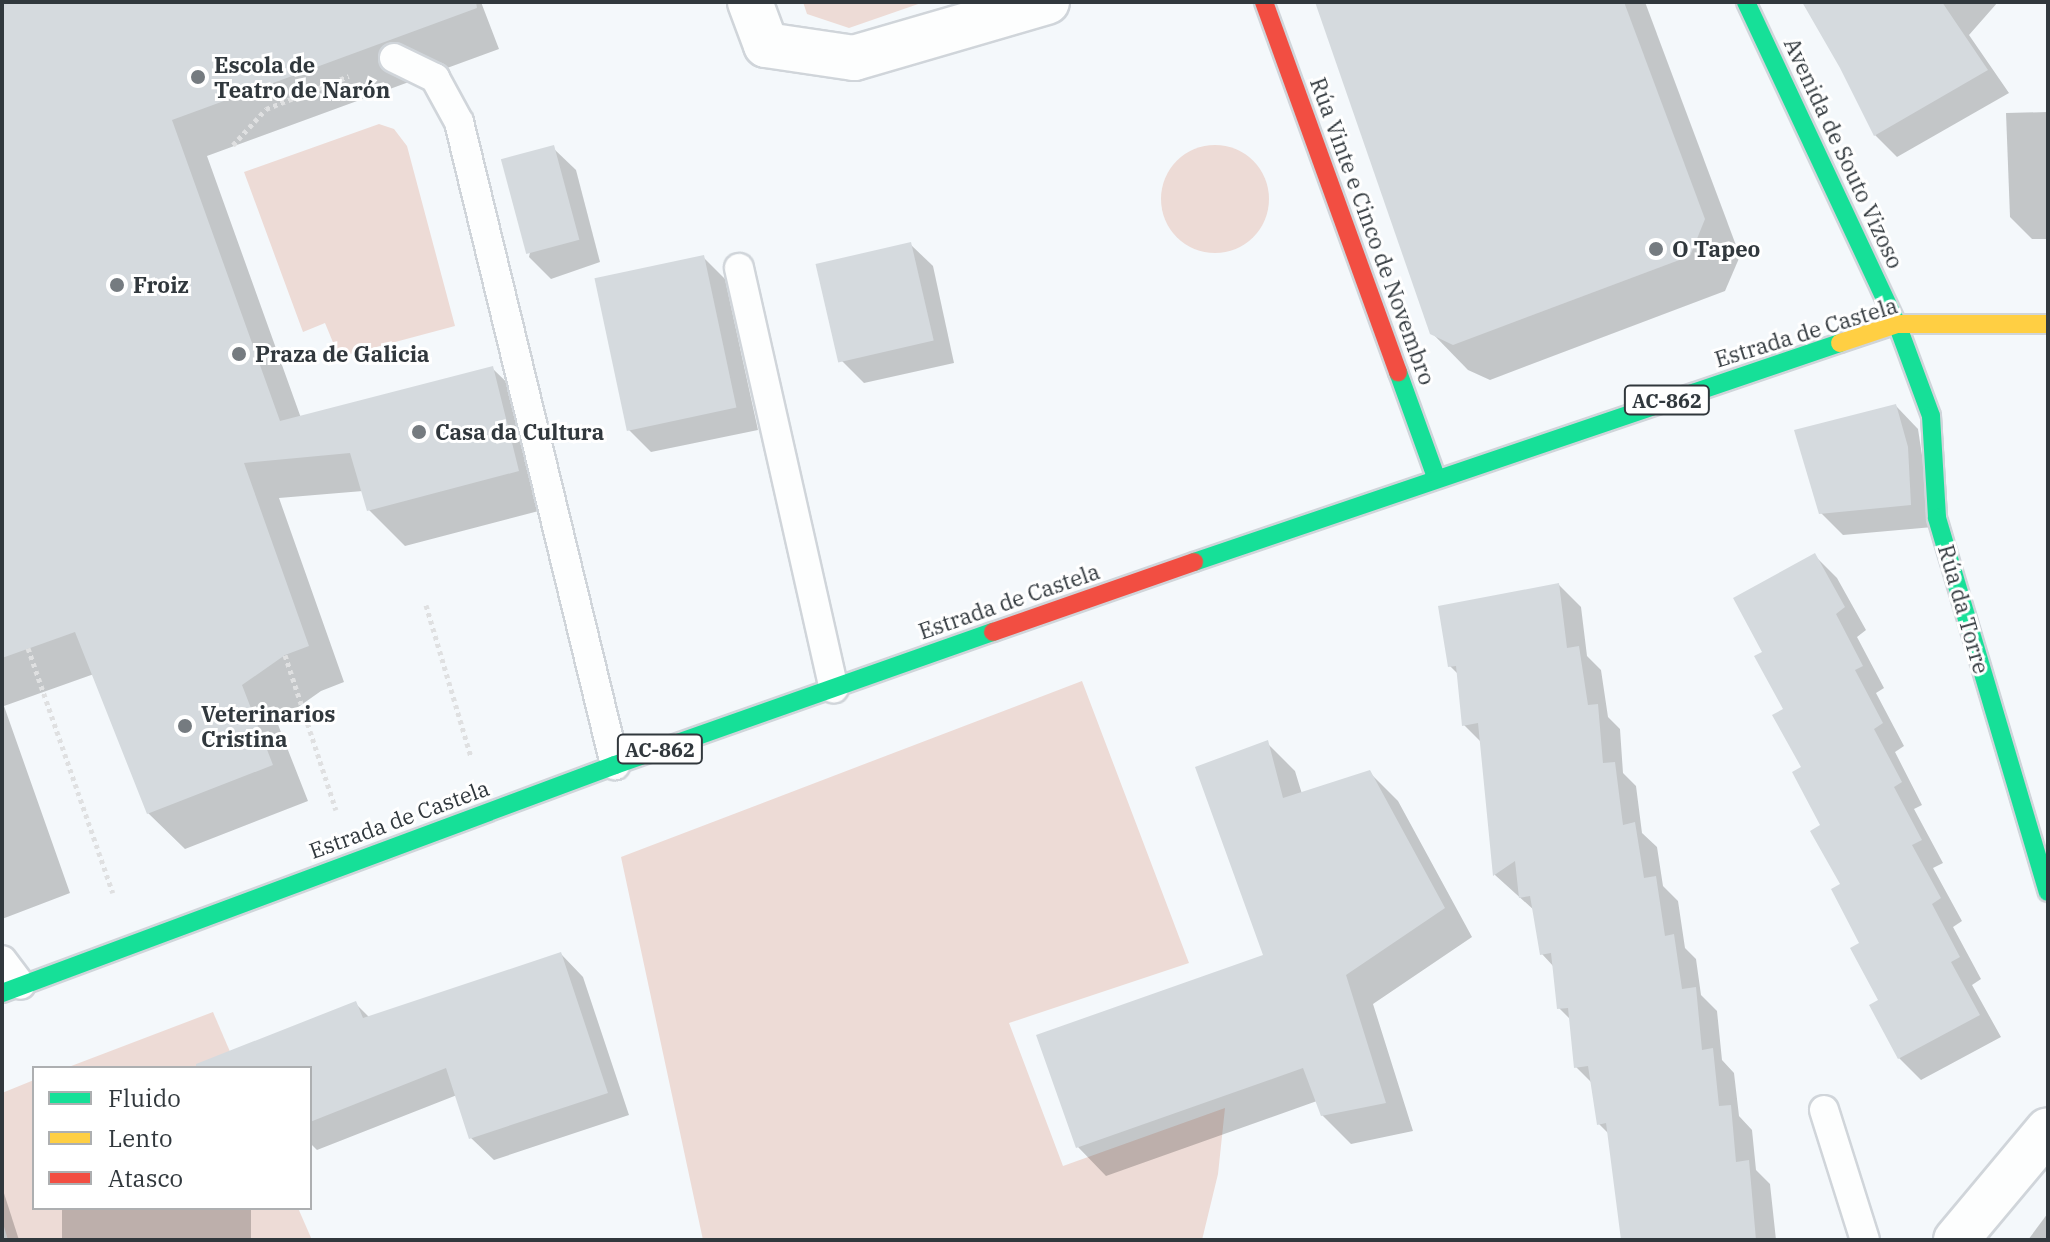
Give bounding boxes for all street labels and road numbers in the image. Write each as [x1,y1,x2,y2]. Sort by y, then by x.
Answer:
street label: Avenida de Souto Vizoso [1779,33,1909,273]
street label: Rúa Vinte e Cinco de Novembro [1305,74,1441,388]
street label: Estrada de Castela [1711,292,1901,372]
road number: AC-862 [1623,384,1711,416]
street label: Rúa da Torre [1933,541,1995,677]
street label: Estrada de Castela [915,558,1103,644]
road number: AC-862 [616,733,704,765]
street label: Estrada de Castela [305,774,493,864]

